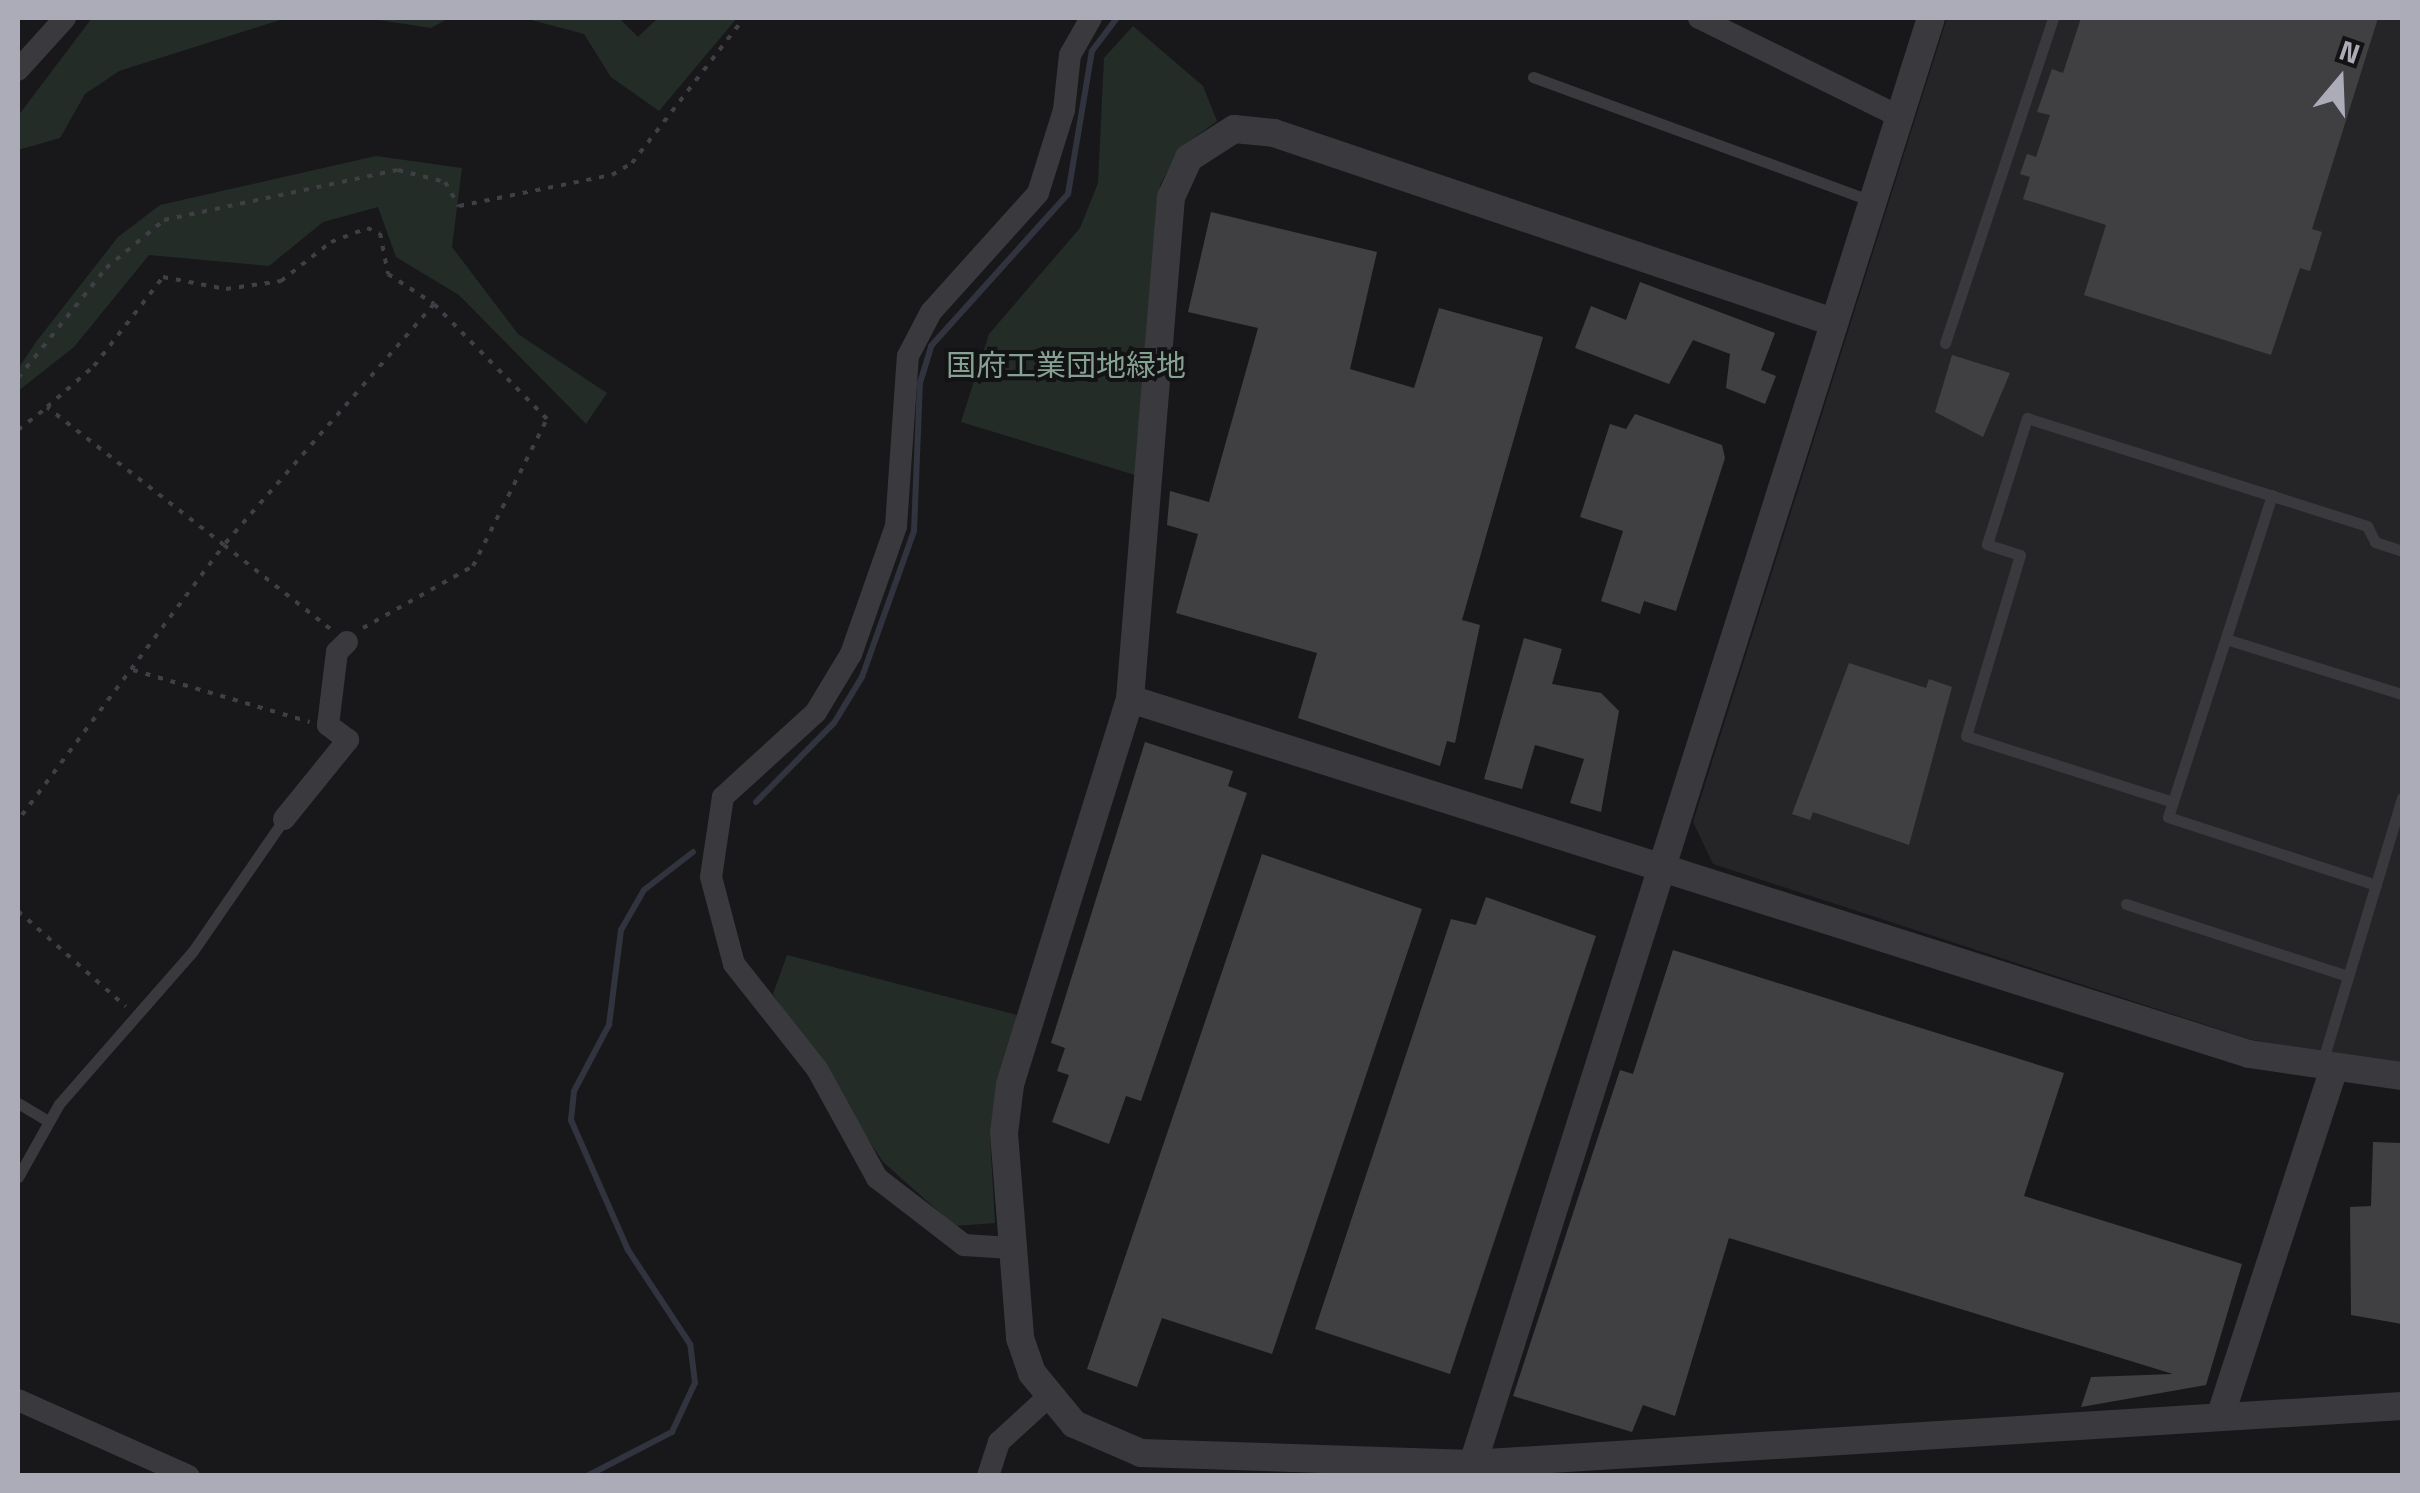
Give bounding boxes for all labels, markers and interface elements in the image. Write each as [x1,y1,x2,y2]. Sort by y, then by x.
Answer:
text: N [2334,28,2366,75]
north arrow [2290,30,2390,130]
park label: 国府工業団地緑地 [946,347,1186,383]

